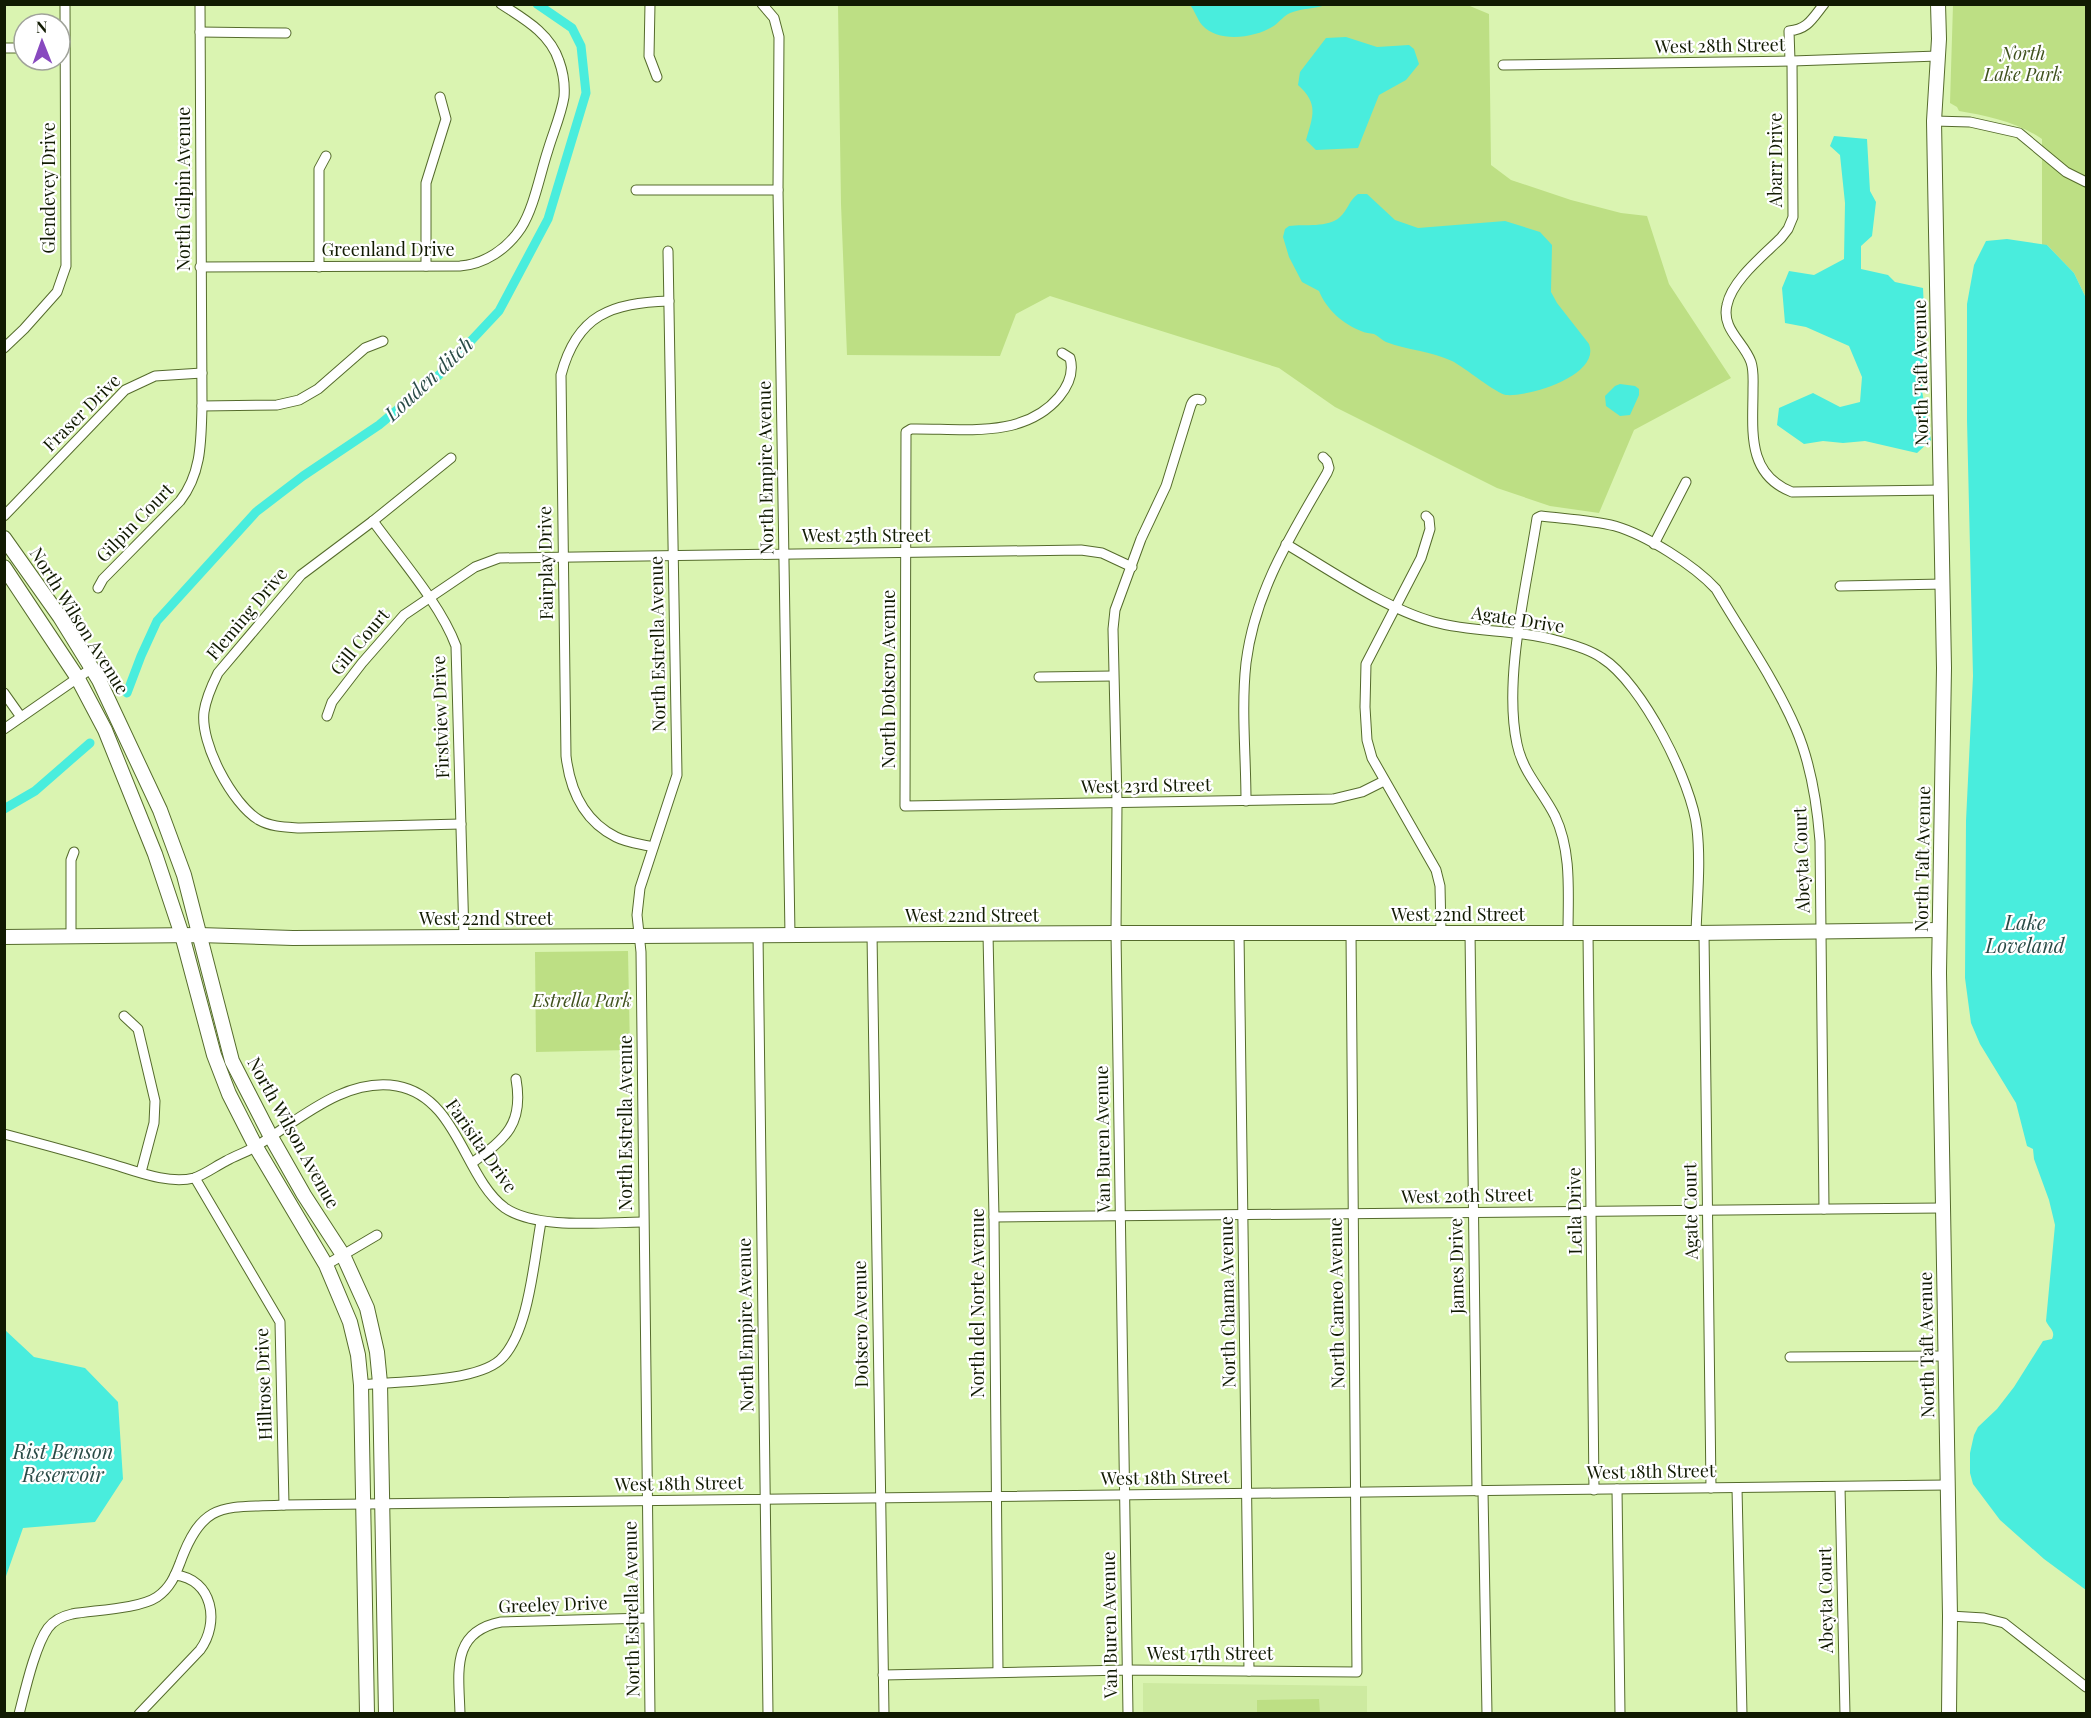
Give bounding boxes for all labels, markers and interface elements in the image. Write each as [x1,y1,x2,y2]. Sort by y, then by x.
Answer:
north arrow [12,12,72,72]
text: N [36,16,48,37]
street label: West 28th Street [1654,32,1786,58]
park label: North Lake Park [1983,41,2062,86]
street label: North Gilpin Avenue [171,107,195,271]
street label: Abarr Drive [1763,113,1787,208]
street label: Glendevey Drive [36,122,60,254]
street label: Greenland Drive [321,237,455,261]
street label: North Taft Avenue [1907,300,1933,446]
water label: Louden ditch [377,330,478,427]
street label: Fraser Drive [37,368,125,456]
street label: North Empire Avenue [751,381,779,555]
street label: Gilpin Court [91,477,178,567]
street label: Fairplay Drive [532,506,558,620]
street label: West 25th Street [801,523,931,547]
street label: North Wilson Avenue [25,542,135,699]
street label: North Estrella Avenue [643,556,671,732]
street label: Fleming Drive [200,562,292,665]
street label: North Dotsero Avenue [876,590,900,768]
street label: Agate Drive [1469,600,1566,638]
street label: Gill Court [324,603,394,680]
street label: Firstview Drive [426,655,454,779]
street label: West 23rd Street [1080,772,1212,798]
street label: North Taft Avenue [1909,786,1935,932]
street label: Abeyta Court [1787,806,1815,915]
street label: West 22nd Street [1390,902,1526,926]
street label: West 22nd Street [904,903,1040,927]
street label: West 22nd Street [418,906,554,930]
water label: Lake Loveland [1984,908,2066,958]
park label: Estrella Park [531,988,632,1012]
street label: North Estrella Avenue [613,1035,637,1211]
street label: North Wilson Avenue [242,1053,345,1212]
street label: Van Buren Avenue [1089,1065,1115,1214]
street label: Farisita Drive [441,1094,523,1197]
street label: Agate Court [1677,1162,1703,1261]
street label: Leila Drive [1561,1167,1587,1255]
street label: West 20th Street [1400,1182,1534,1208]
street label: North del Norte Avenue [965,1208,989,1398]
street label: North Chama Avenue [1214,1216,1240,1388]
street label: North Cameo Avenue [1323,1217,1349,1389]
street label: James Drive [1443,1218,1469,1315]
street label: North Empire Avenue [731,1238,759,1412]
street label: Dotsero Avenue [847,1260,873,1388]
street label: North Taft Avenue [1913,1272,1939,1418]
street label: Hillrose Drive [249,1327,277,1441]
water label: Rist Benson Reservoir [12,1437,113,1487]
street label: West 18th Street [1586,1458,1716,1484]
street label: West 18th Street [1100,1464,1230,1490]
street label: West 18th Street [614,1470,744,1496]
street label: North Estrella Avenue [617,1521,645,1697]
street label: Abeyta Court [1812,1546,1838,1654]
street label: Van Buren Avenue [1096,1551,1122,1700]
street label: Greeley Drive [498,1590,608,1618]
street label: West 17th Street [1146,1641,1274,1665]

